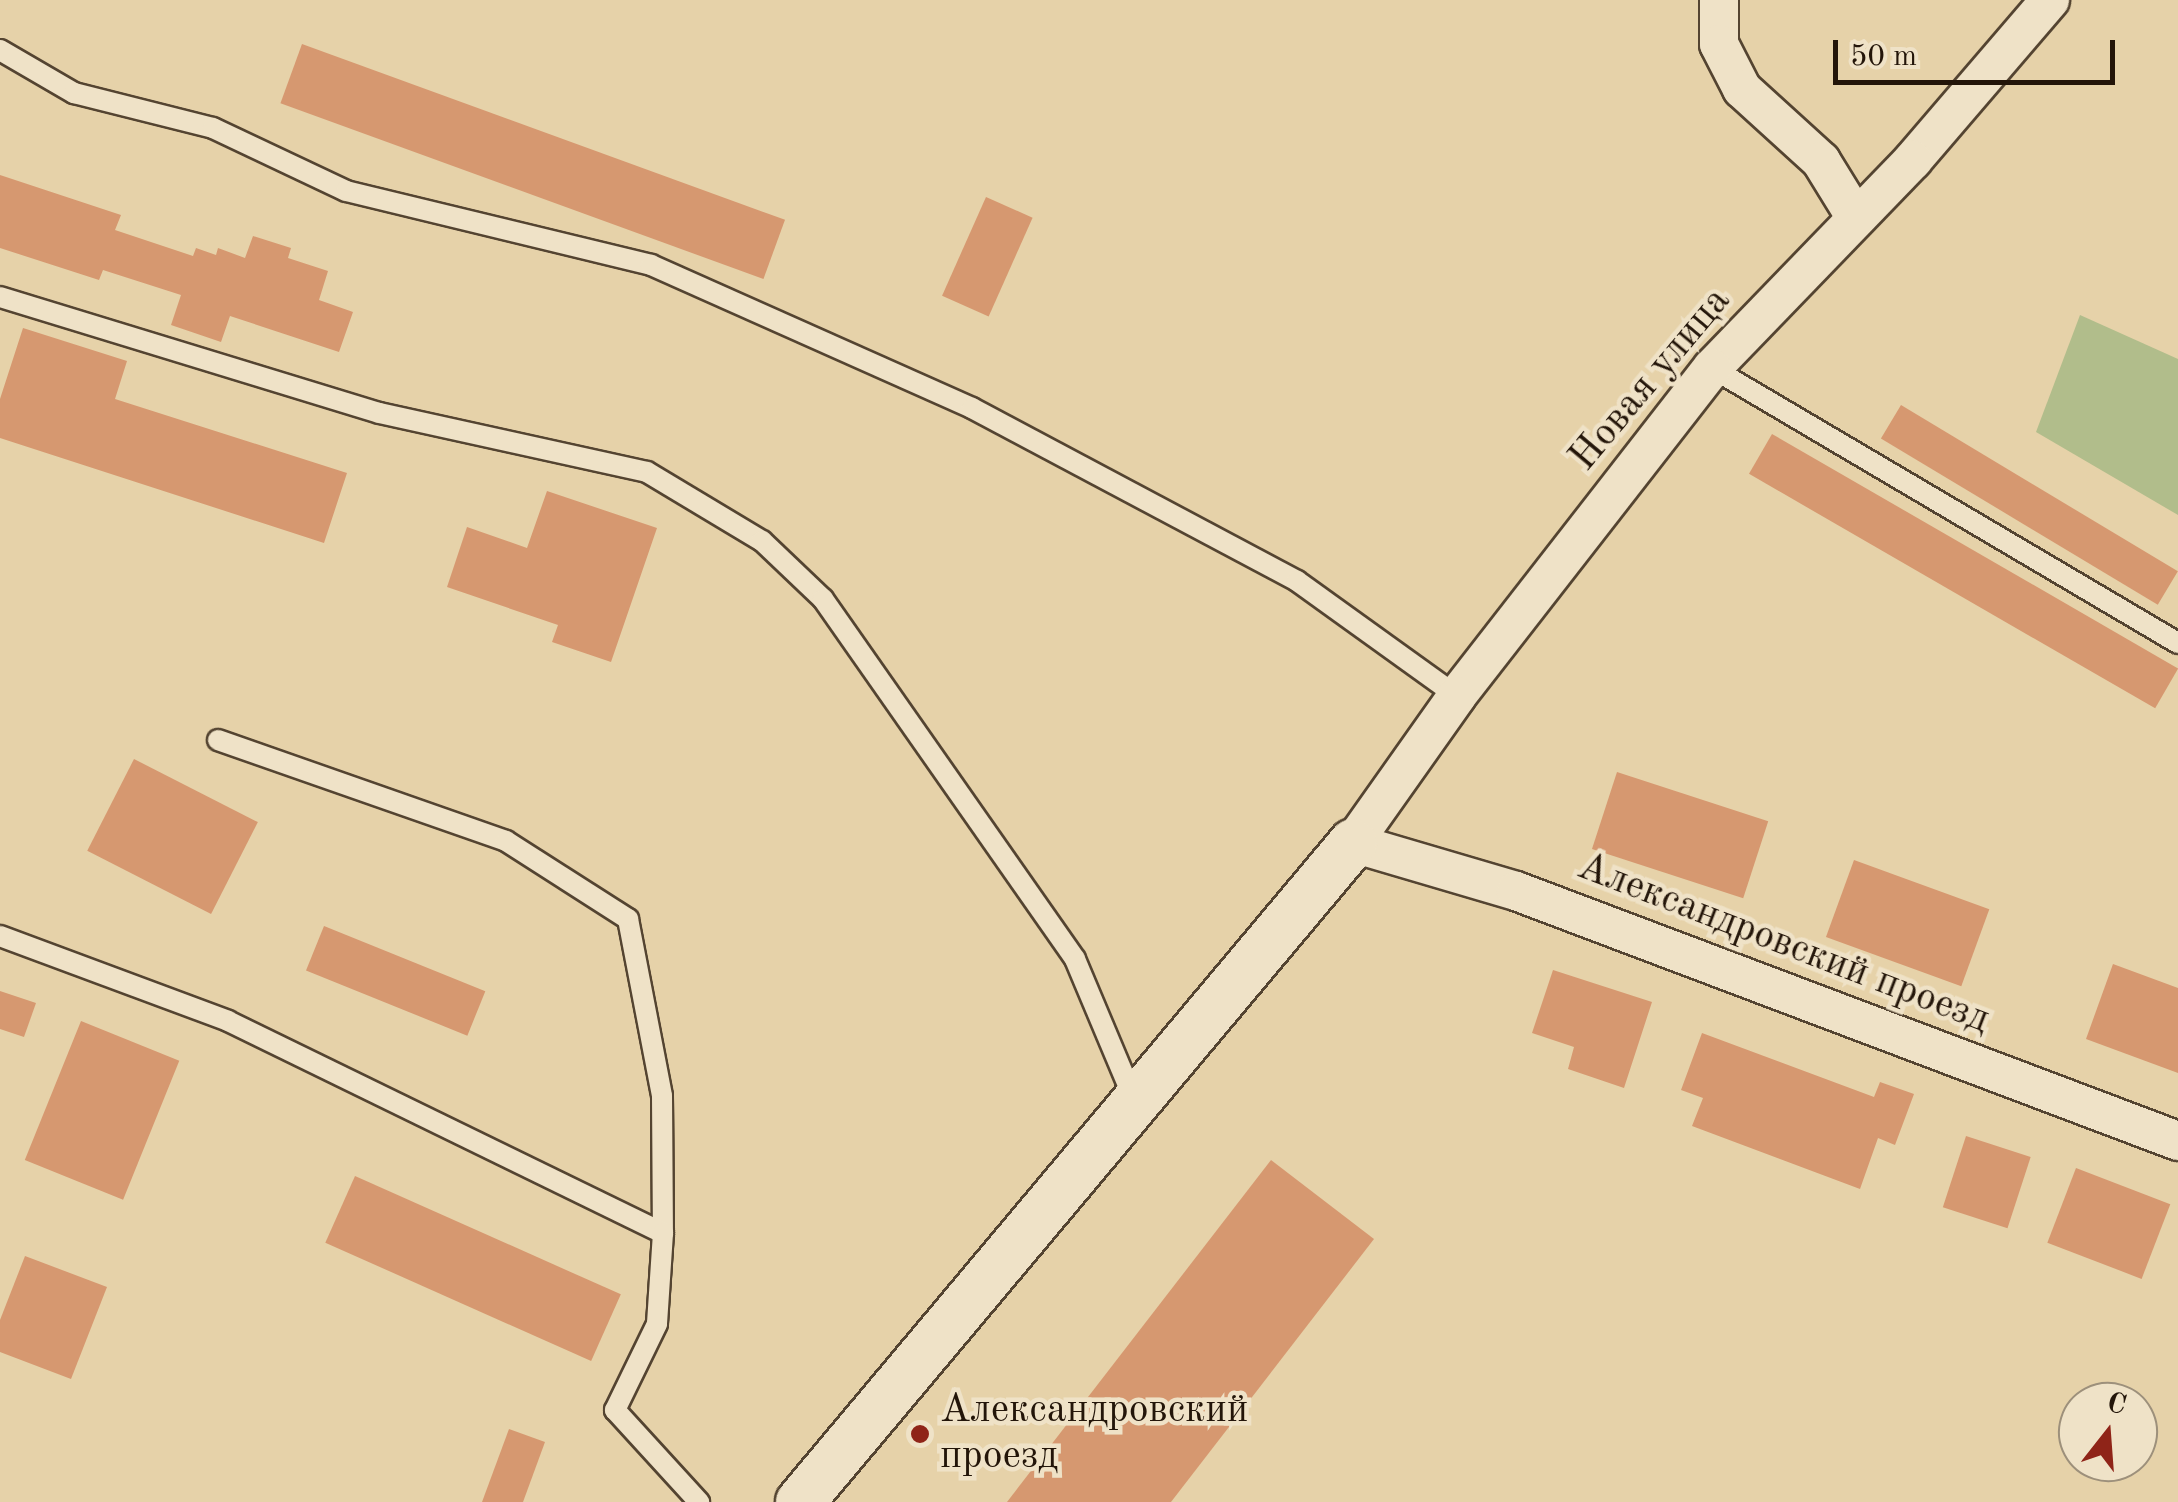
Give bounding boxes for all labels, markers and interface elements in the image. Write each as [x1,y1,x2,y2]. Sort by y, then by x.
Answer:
scale bar [1838,20,2120,82]
text: 50 m [1850,42,1917,72]
street label: Новая улица [1560,279,1742,481]
street label: Александровский проезд [1570,843,1996,1045]
north arrow [2058,1382,2158,1482]
place label: Александровский проезд [940,1387,1248,1481]
text: С [2103,1389,2129,1421]
marker: Александровский проезд [909,1423,931,1445]

